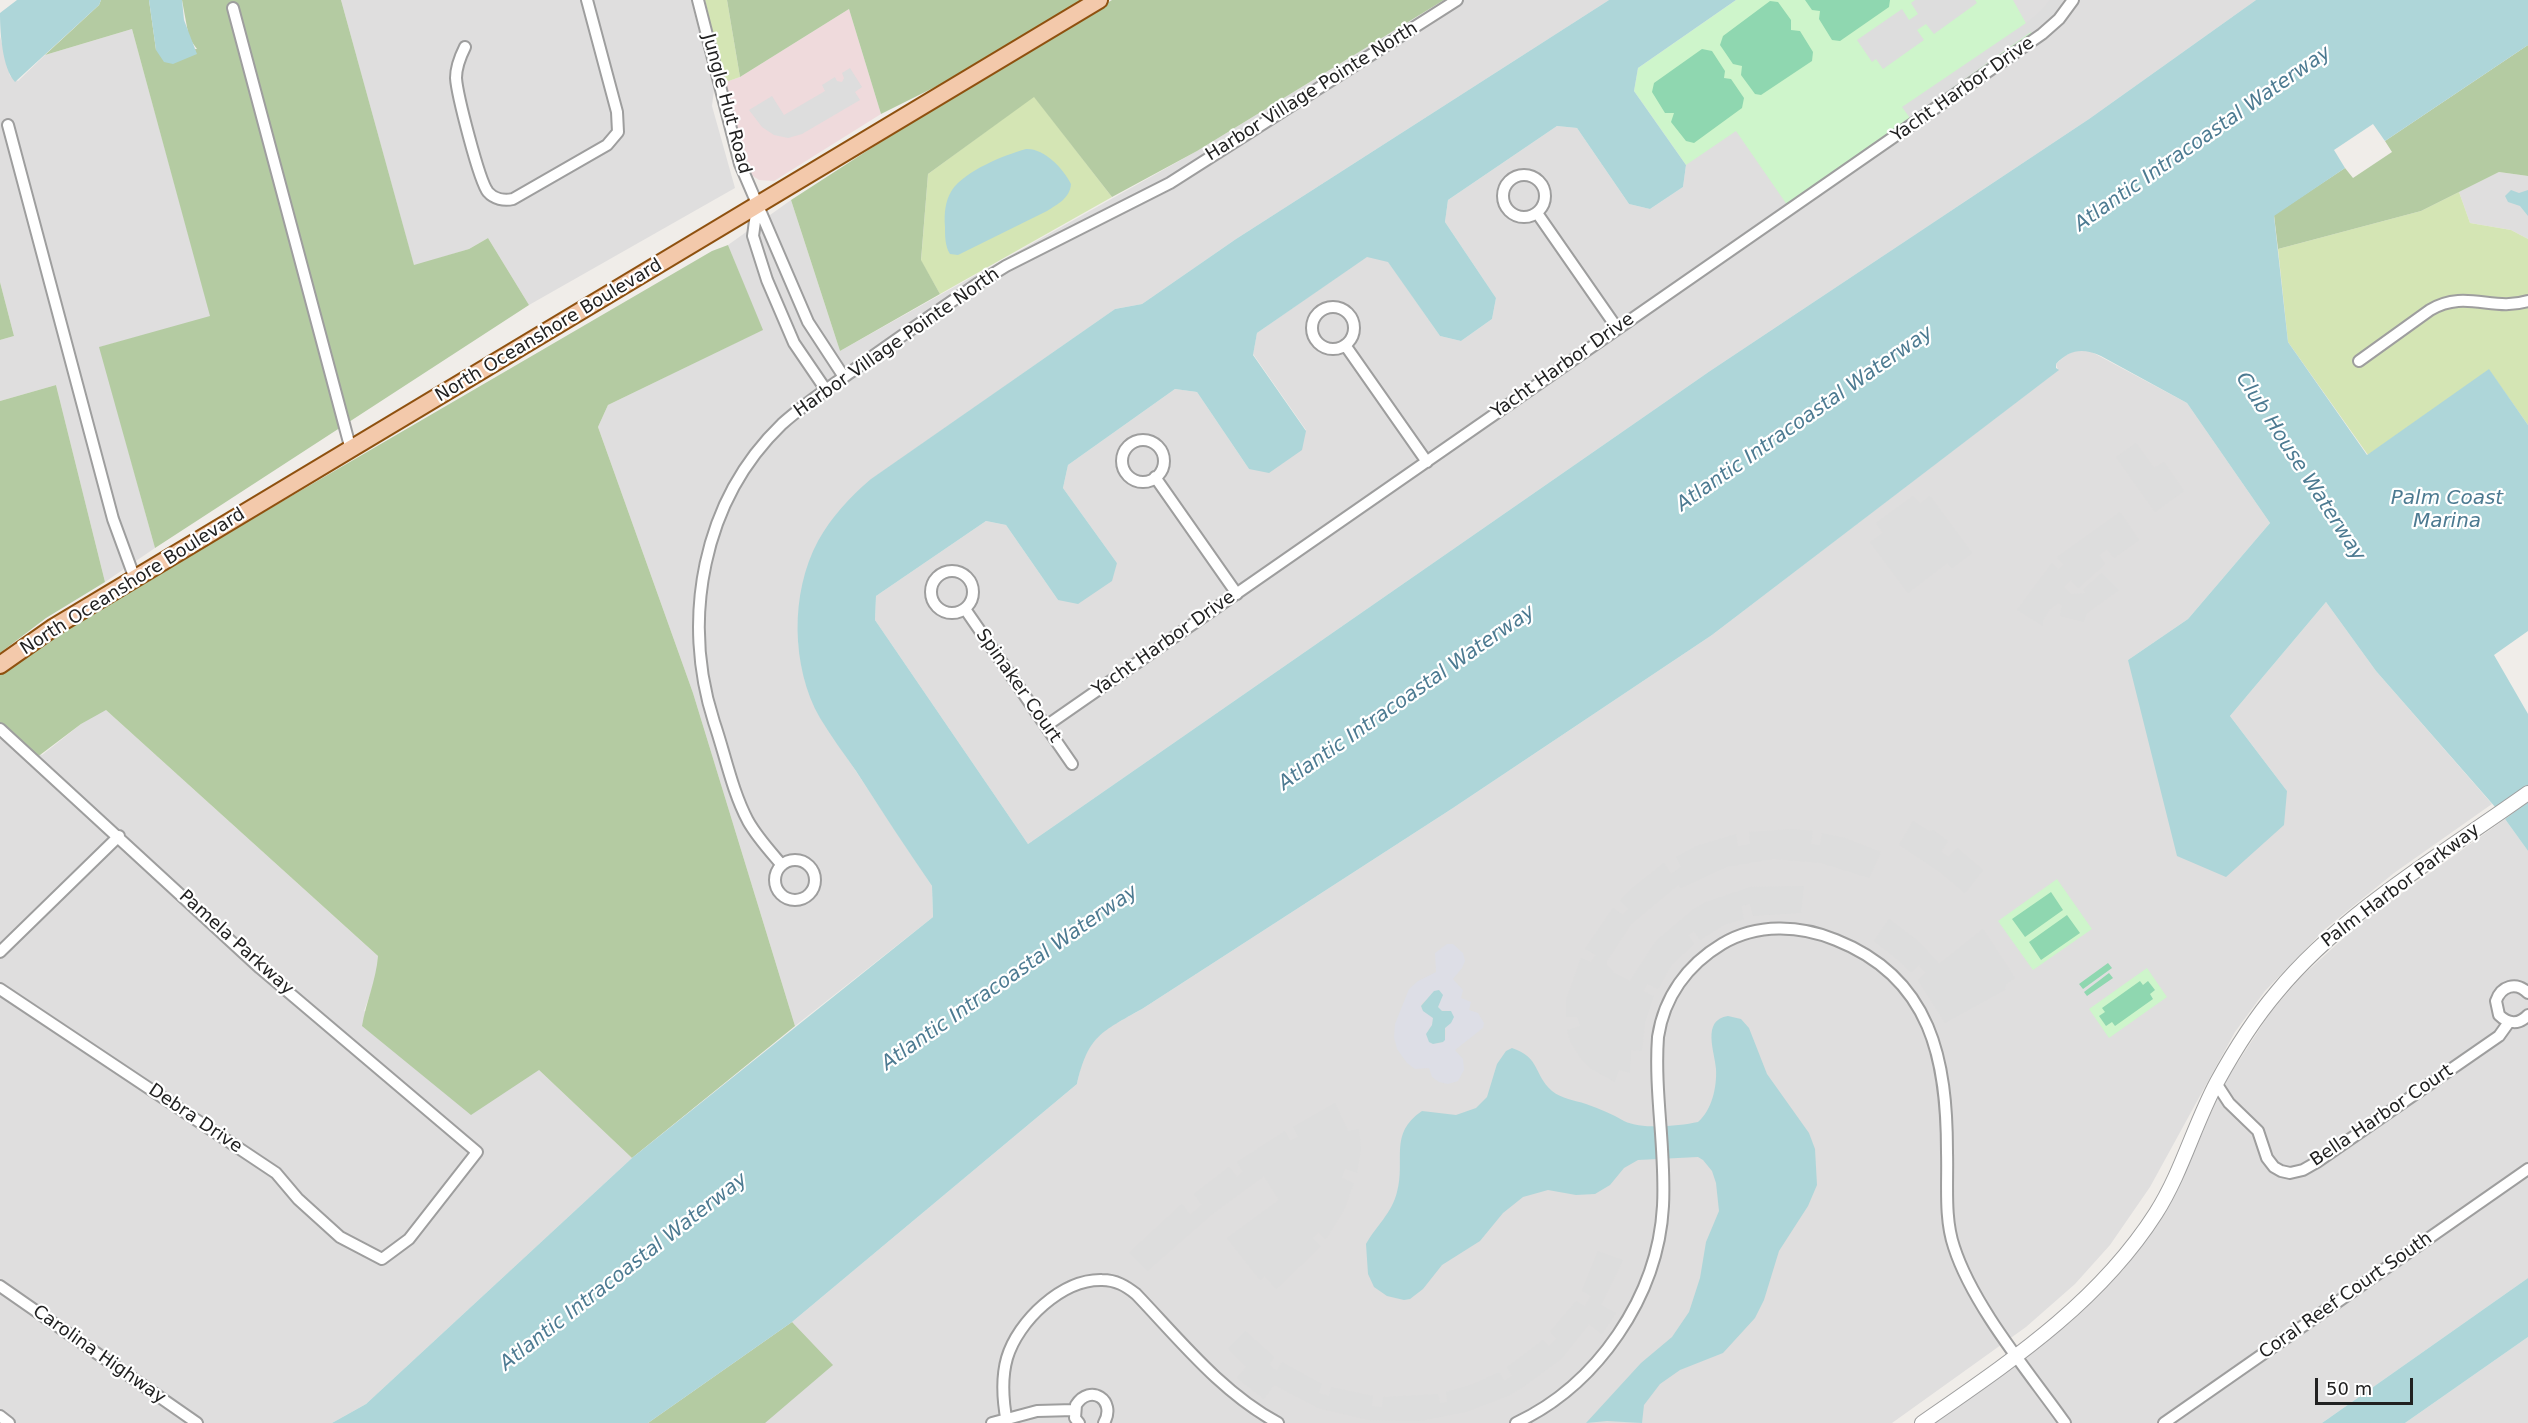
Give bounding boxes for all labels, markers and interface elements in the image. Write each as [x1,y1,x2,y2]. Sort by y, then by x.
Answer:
street label: Harbor Village Pointe North [1202,18,1422,166]
street label: Jungle Hut Road [697,32,755,176]
street label: Yacht Harbor Drive [1888,33,2038,147]
water label: Atlantic Intracoastal Waterway [2070,41,2336,237]
street label: North Oceanshore Boulevard [432,255,666,407]
street label: Harbor Village Pointe North [790,264,1004,422]
street label: Yacht Harbor Drive [1488,309,1638,423]
water label: Atlantic Intracoastal Waterway [1672,321,1938,517]
water label: Club House Waterway [2230,368,2370,566]
water label: Palm Coast Marina [2391,487,2503,534]
street label: North Oceanshore Boulevard [17,504,249,660]
street label: Yacht Harbor Drive [1089,587,1239,701]
water label: Atlantic Intracoastal Waterway [1274,600,1540,796]
street label: Spinaker Court [971,625,1065,747]
street label: Palm Harbor Parkway [2318,820,2484,952]
water label: Atlantic Intracoastal Waterway [877,880,1143,1076]
street label: Pamela Parkway [174,886,298,1000]
street label: Bella Harbor Court [2307,1060,2457,1172]
street label: Debra Drive [144,1080,246,1158]
water label: Atlantic Intracoastal Waterway [496,1168,752,1376]
street label: Coral Reef Court South [2255,1228,2437,1364]
street label: Carolina Highway [28,1301,170,1409]
scale bar [2318,1366,2416,1404]
text: 50 m [2326,1378,2372,1399]

